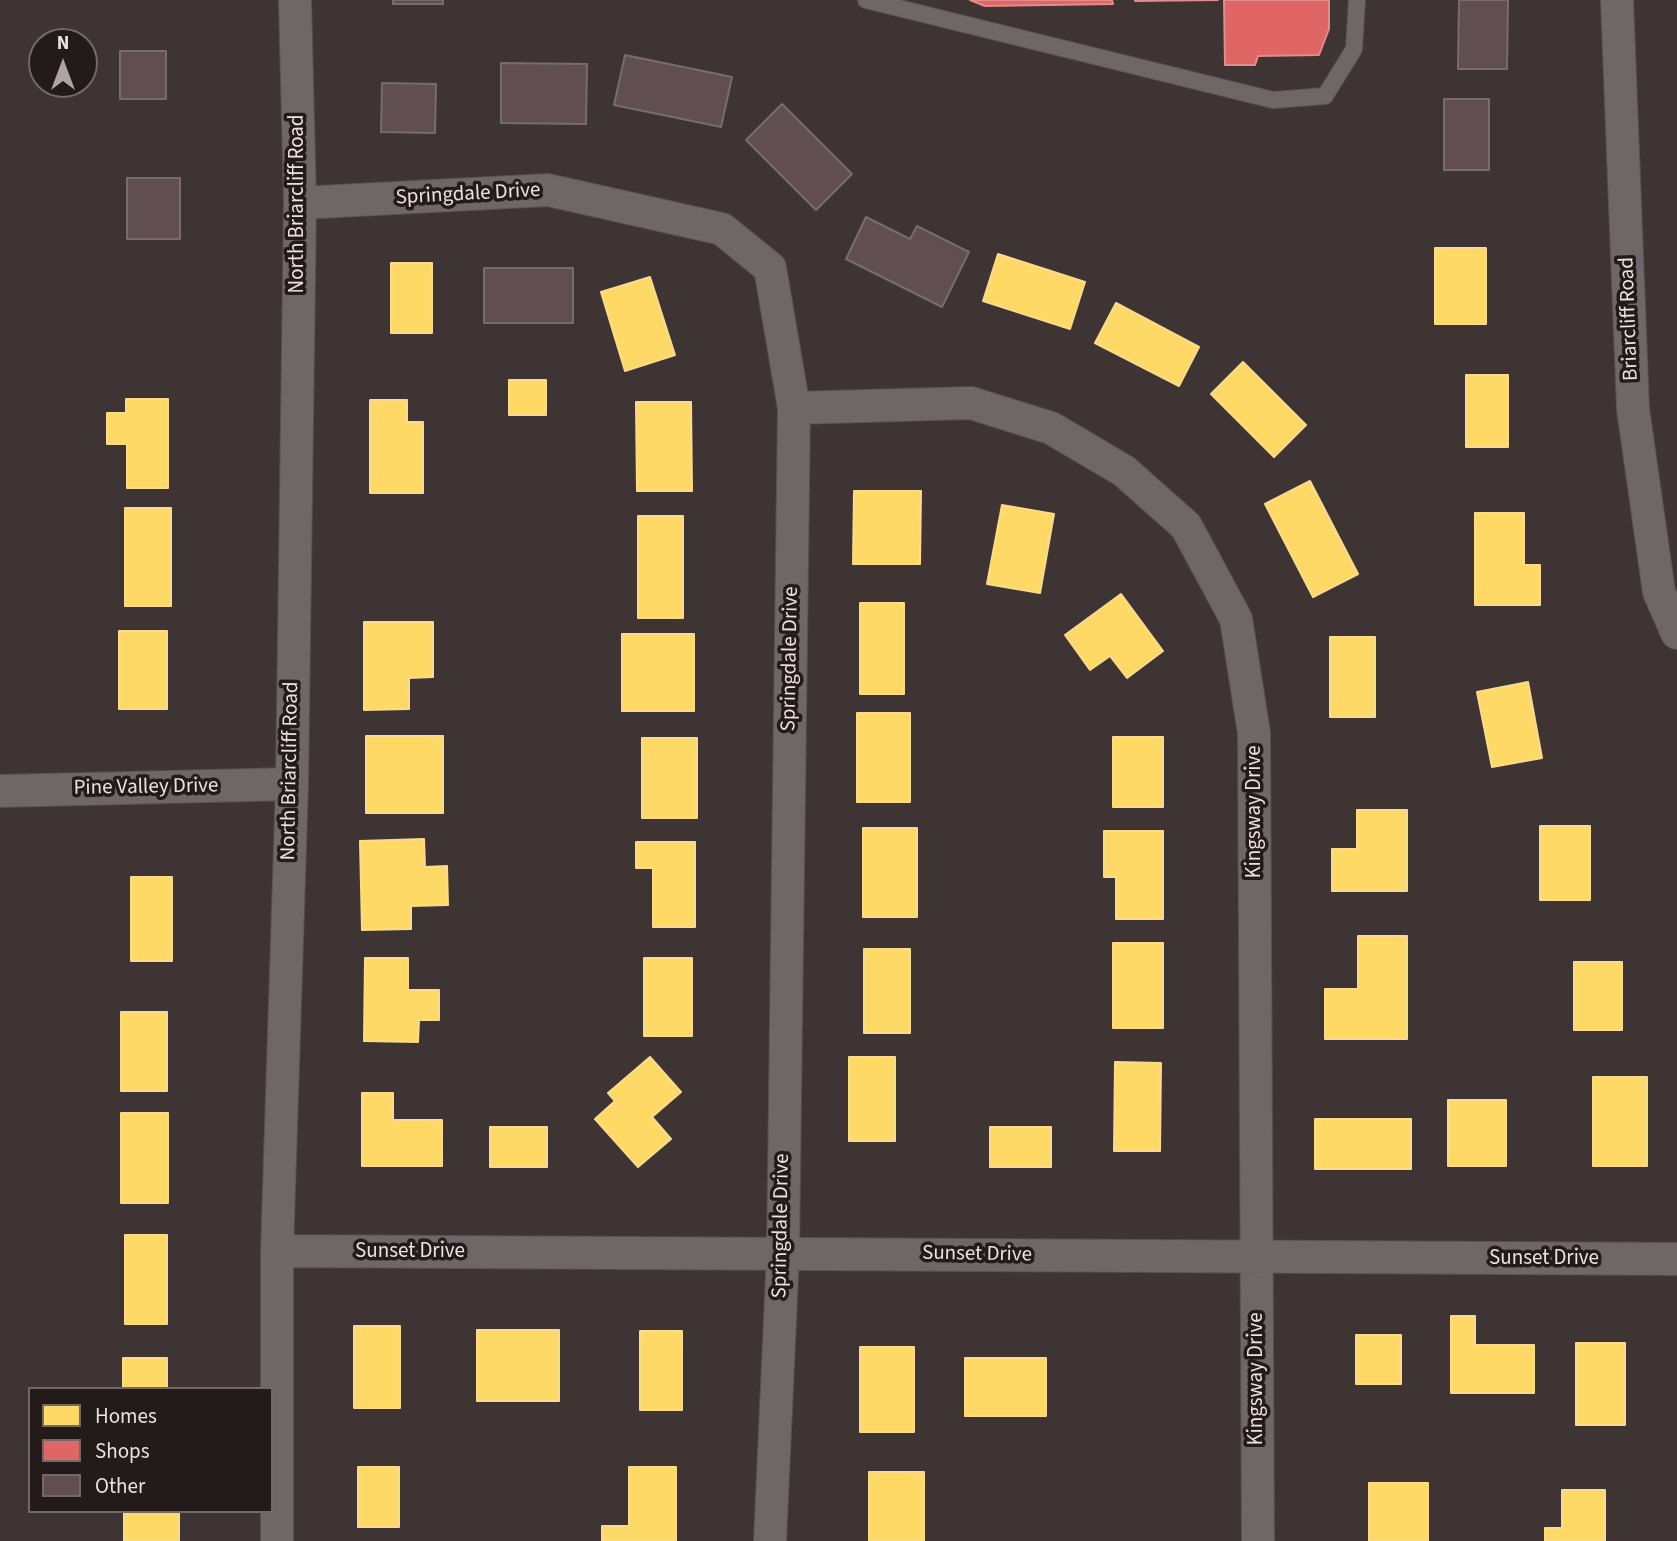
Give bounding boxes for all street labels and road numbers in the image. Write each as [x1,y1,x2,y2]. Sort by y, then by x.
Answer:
street label: North Briarcliff Road [285,115,311,293]
street label: Springdale Drive [395,179,541,211]
street label: Briarcliff Road [1615,257,1645,381]
street label: Springdale Drive [777,586,805,732]
street label: North Briarcliff Road [277,681,305,861]
street label: Kingsway Drive [1242,745,1268,879]
street label: Pine Valley Drive [73,774,219,802]
street label: Springdale Drive [768,1153,796,1299]
street label: Sunset Drive [355,1239,465,1265]
street label: Sunset Drive [922,1241,1032,1269]
street label: Sunset Drive [1489,1246,1599,1272]
street label: Kingsway Drive [1244,1312,1270,1446]

